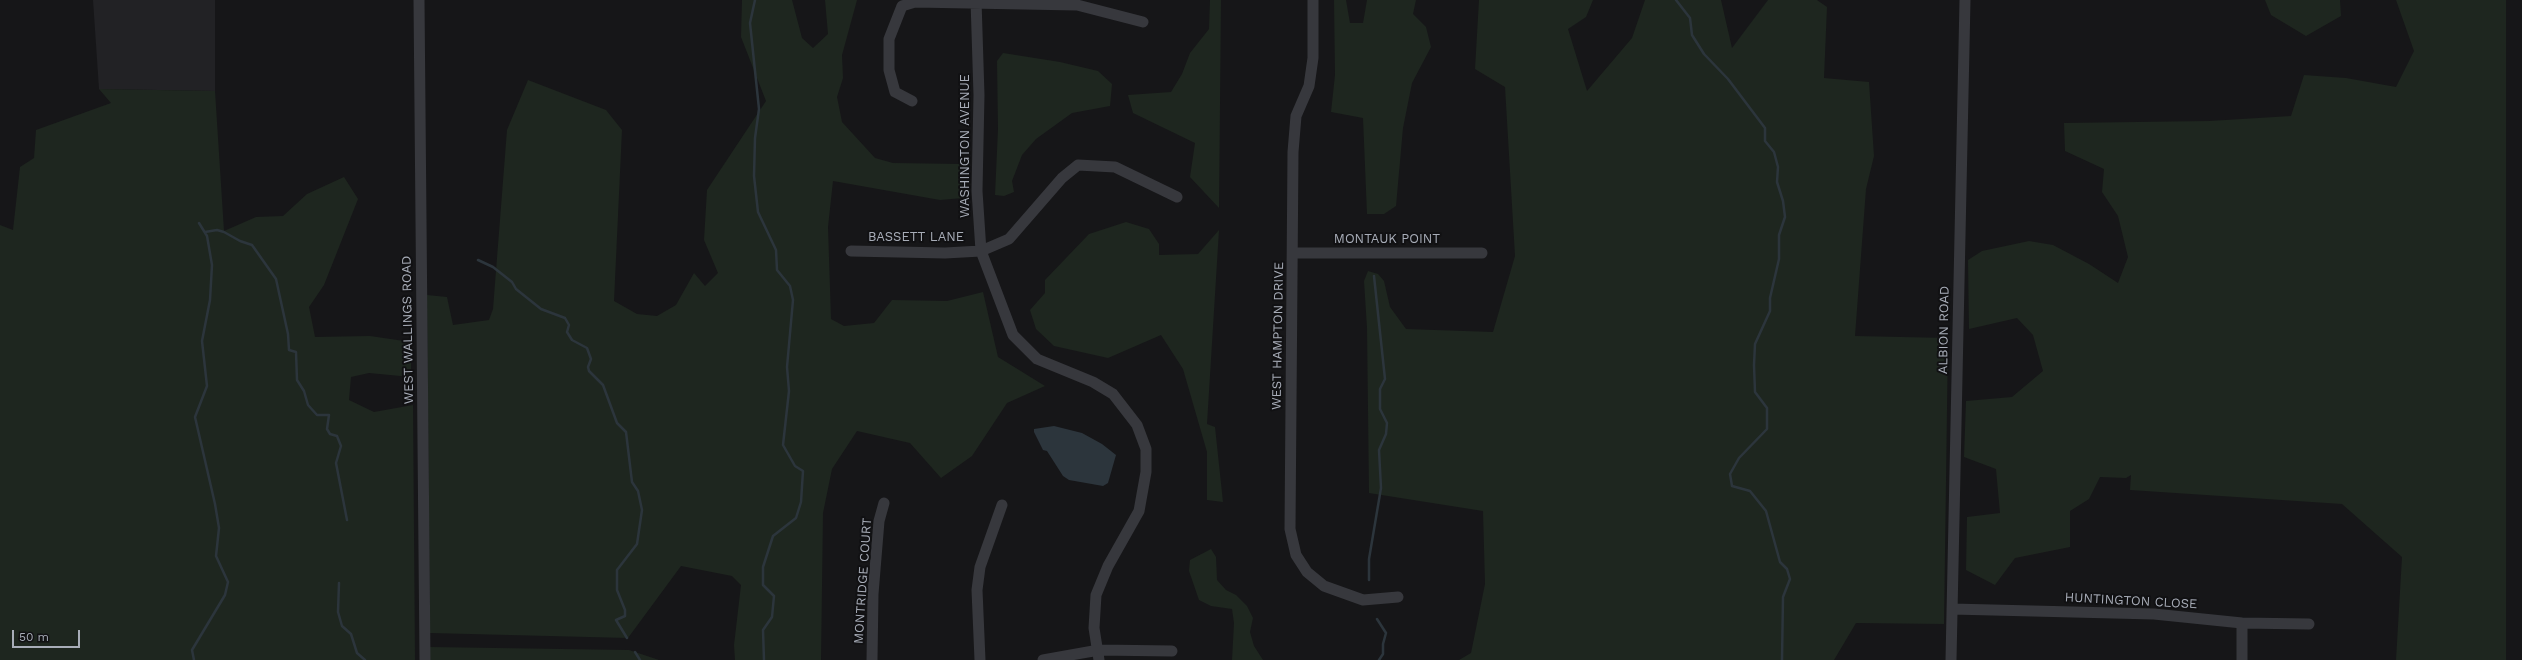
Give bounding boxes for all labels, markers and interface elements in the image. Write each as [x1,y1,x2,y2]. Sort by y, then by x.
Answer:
street label: WASHINGTON AVENUE [957,74,973,218]
street label: BASSETT LANE [868,229,964,245]
street label: MONTAUK POINT [1334,231,1440,247]
street label: WEST WALLINGS ROAD [399,256,417,404]
street label: WEST HAMPTON DRIVE [1269,262,1287,410]
street label: ALBION ROAD [1935,286,1953,374]
street label: MONTRIDGE COURT [851,517,875,645]
street label: HUNTINGTON CLOSE [2064,590,2198,612]
scale bar [14,622,82,648]
text: 50 m [19,630,49,644]

